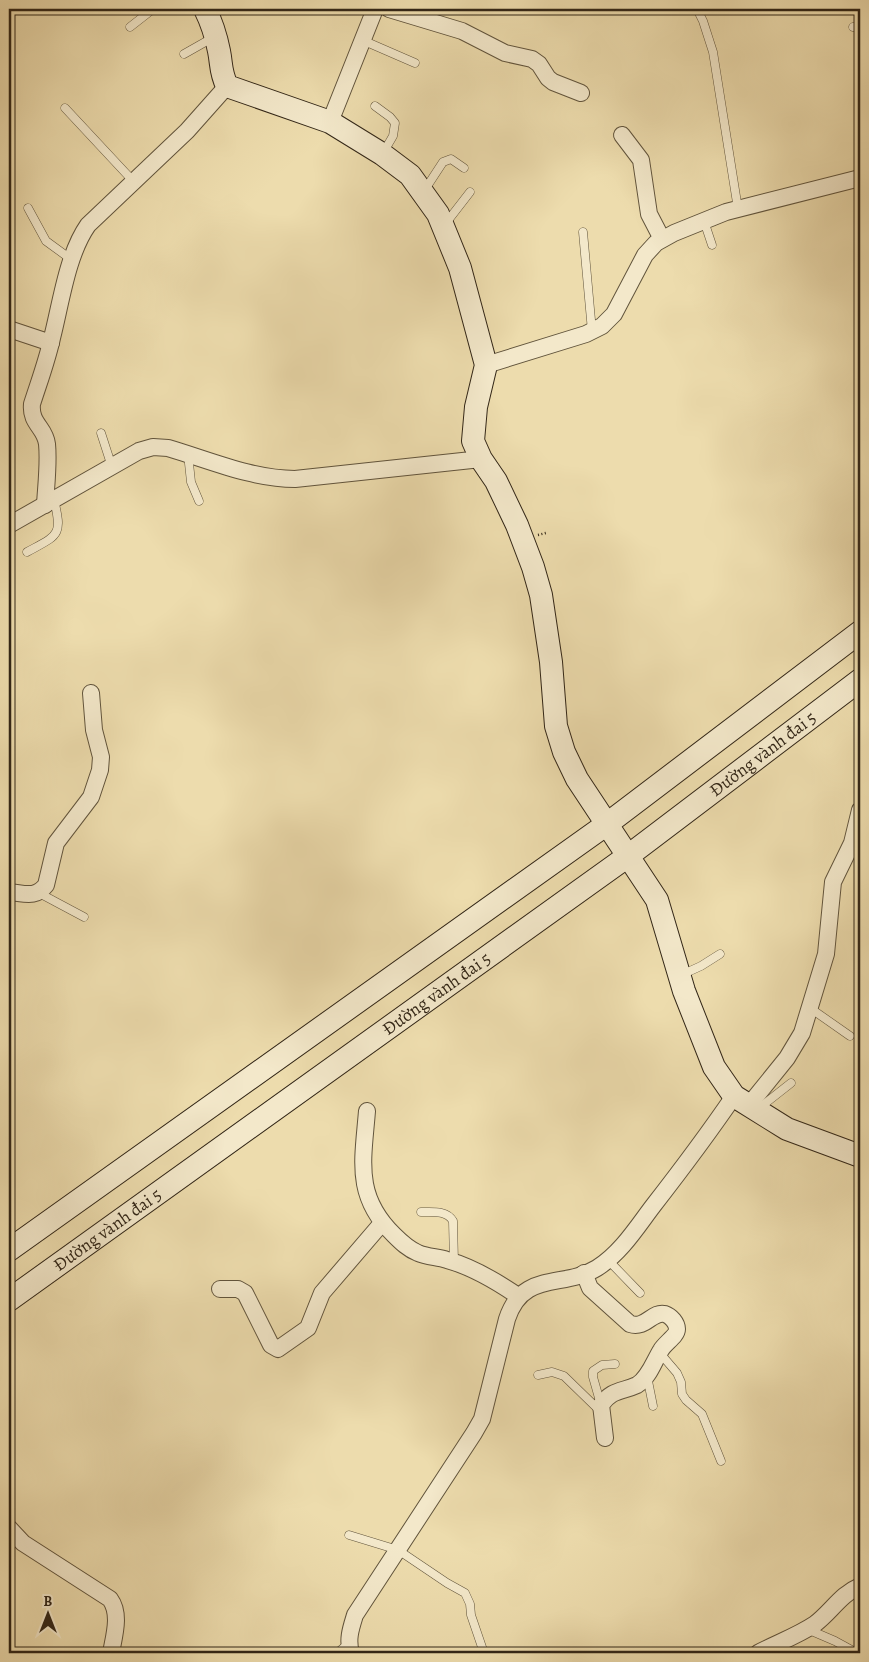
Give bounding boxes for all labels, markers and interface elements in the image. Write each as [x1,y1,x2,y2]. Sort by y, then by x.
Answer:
street label: Đường vành đai 5 [704,705,821,802]
street label: Đường vành đai 5 [377,946,496,1041]
street label: Đường vành đai 5 [48,1182,166,1277]
north arrow [22,1590,72,1640]
text: B [44,1592,53,1611]

